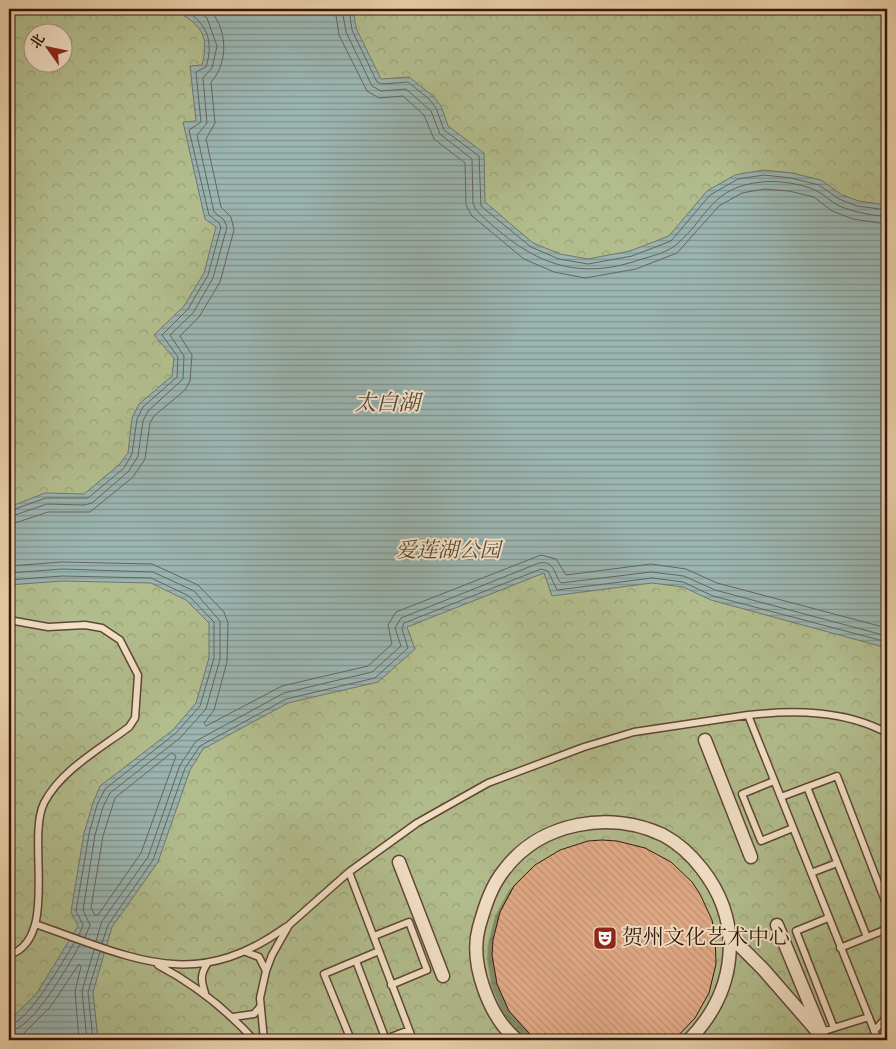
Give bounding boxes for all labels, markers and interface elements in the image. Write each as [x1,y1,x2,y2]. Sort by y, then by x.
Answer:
north arrow [22,22,72,72]
text: 北 [27,31,49,52]
water label: 太白湖 [354,390,424,417]
park label: 爱莲湖公园 [396,538,503,564]
theatre icon: 贺州文化艺术中心 [592,925,618,951]
place label: 贺州文化艺术中心 [622,925,790,951]

